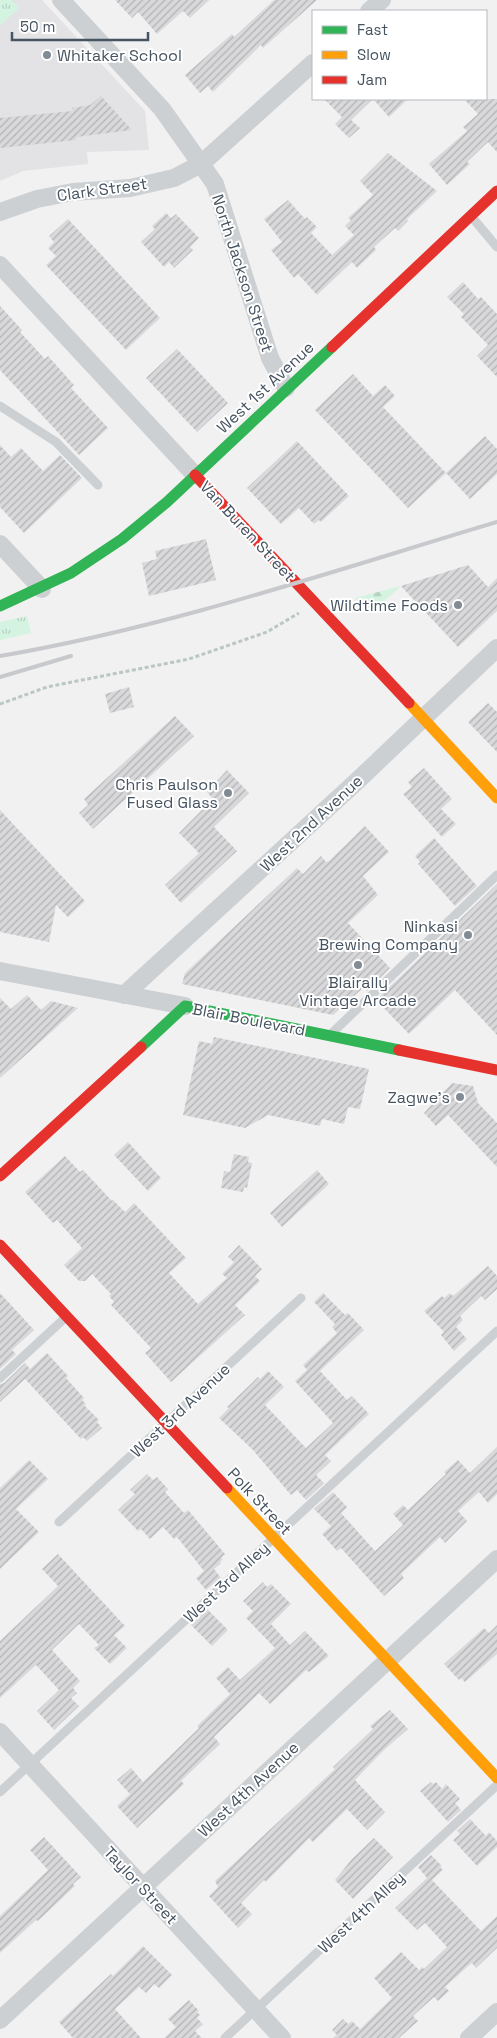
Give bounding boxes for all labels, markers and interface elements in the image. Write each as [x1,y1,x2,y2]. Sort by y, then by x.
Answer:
scale bar [12,10,149,42]
legend [312,10,487,100]
text: 50 m [20,17,55,36]
text: Fast [357,20,388,39]
place label: Whitaker School [57,45,182,66]
text: Slow [357,45,391,64]
marker: Whitaker School [41,49,53,61]
text: Jam [357,70,387,89]
street label: Clark Street [56,173,149,206]
street label: North Jackson Street [207,191,278,355]
street label: West 1st Avenue [212,337,318,438]
street label: Van Buren Street [195,476,300,586]
place label: Wildtime Foods [330,595,448,616]
marker: Wildtime Foods [452,599,464,611]
street label: West 2nd Avenue [255,770,367,876]
place label: Chris Paulson Fused Glass [115,774,218,813]
marker: Chris Paulson Fused Glass [222,787,234,799]
place label: Ninkasi Brewing Company [319,916,458,955]
marker: Ninkasi Brewing Company [462,929,474,941]
marker: Blairally Vintage Arcade [352,959,364,971]
place label: Blairally Vintage Arcade [299,972,417,1011]
street label: Blair Boulevard [191,998,307,1041]
place label: Zagwe's [388,1087,450,1108]
marker: Zagwe's [454,1091,466,1103]
street label: West 3rd Avenue [126,1359,235,1462]
street label: Polk Street [223,1463,296,1540]
street label: West 3rd Alley [179,1537,274,1627]
street label: West 4th Avenue [193,1737,303,1842]
street label: Taylor Street [99,1842,182,1929]
street label: West 4th Alley [314,1867,409,1958]

